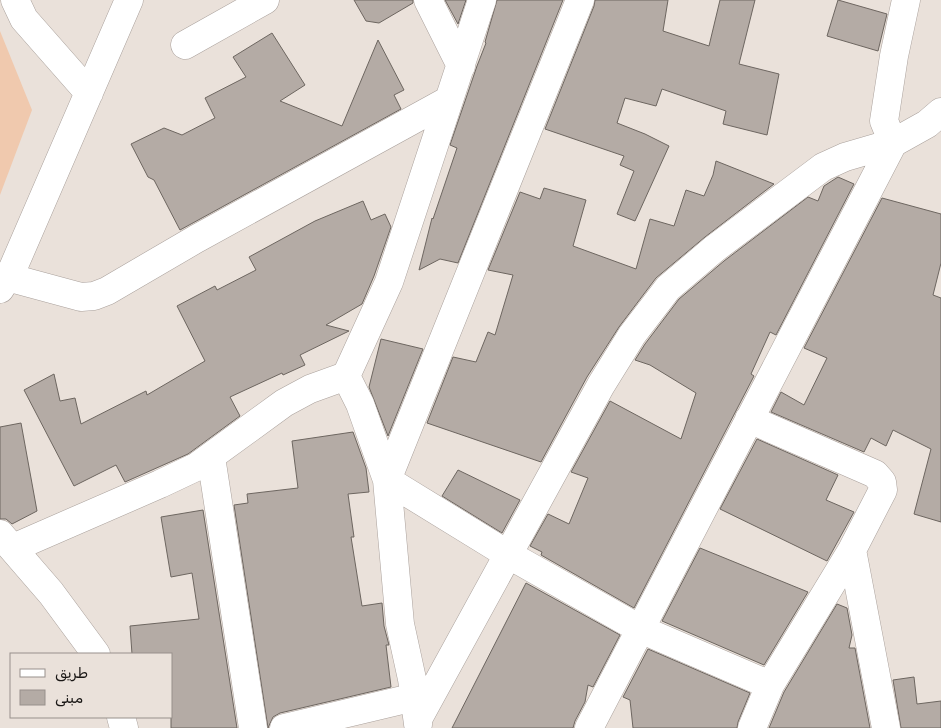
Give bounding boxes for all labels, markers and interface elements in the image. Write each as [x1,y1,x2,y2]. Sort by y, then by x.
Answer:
legend [10,653,172,718]
text: طريق [55,664,88,682]
text: مبنى [55,689,83,707]

